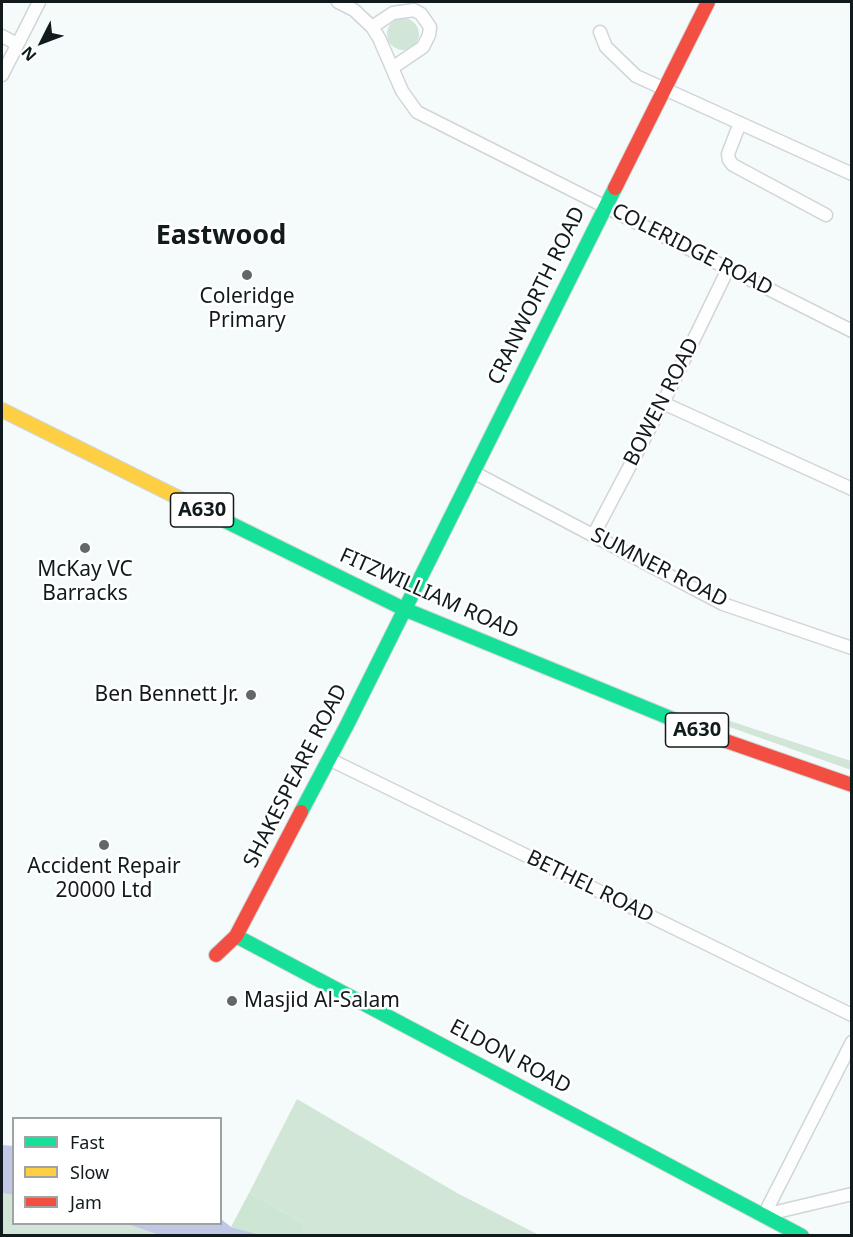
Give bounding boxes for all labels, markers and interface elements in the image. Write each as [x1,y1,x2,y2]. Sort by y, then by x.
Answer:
north arrow [12,12,72,72]
text: N [16,42,41,66]
street label: COLERIDGE ROAD [607,198,777,302]
street label: CRANWORTH ROAD [483,203,591,389]
district label: Eastwood [156,220,286,252]
marker: Coleridge Primary [240,268,254,282]
place label: Coleridge Primary [199,284,295,334]
street label: BOWEN ROAD [619,334,705,470]
road number: A630 [170,493,234,527]
street label: SUMNER ROAD [587,523,731,613]
marker: McKay VC Barracks [78,541,92,555]
street label: FITZWILLIAM ROAD [336,543,522,645]
place label: McKay VC Barracks [37,557,133,607]
street label: SHAKESPEARE ROAD [239,680,353,872]
place label: Ben Bennett Jr. [94,682,239,708]
marker: Ben Bennett Jr. [244,688,258,702]
road number: A630 [666,713,728,747]
marker: Accident Repair 20000 Ltd [97,838,111,852]
street label: BETHEL ROAD [522,845,658,929]
place label: Accident Repair 20000 Ltd [27,854,181,904]
place label: Masjid Al-Salam [244,988,400,1014]
marker: Masjid Al-Salam [225,994,239,1008]
street label: ELDON ROAD [445,1015,575,1099]
legend [12,1117,222,1225]
text: Fast [70,1130,105,1154]
text: Slow [70,1160,109,1184]
text: Jam [70,1190,102,1214]

